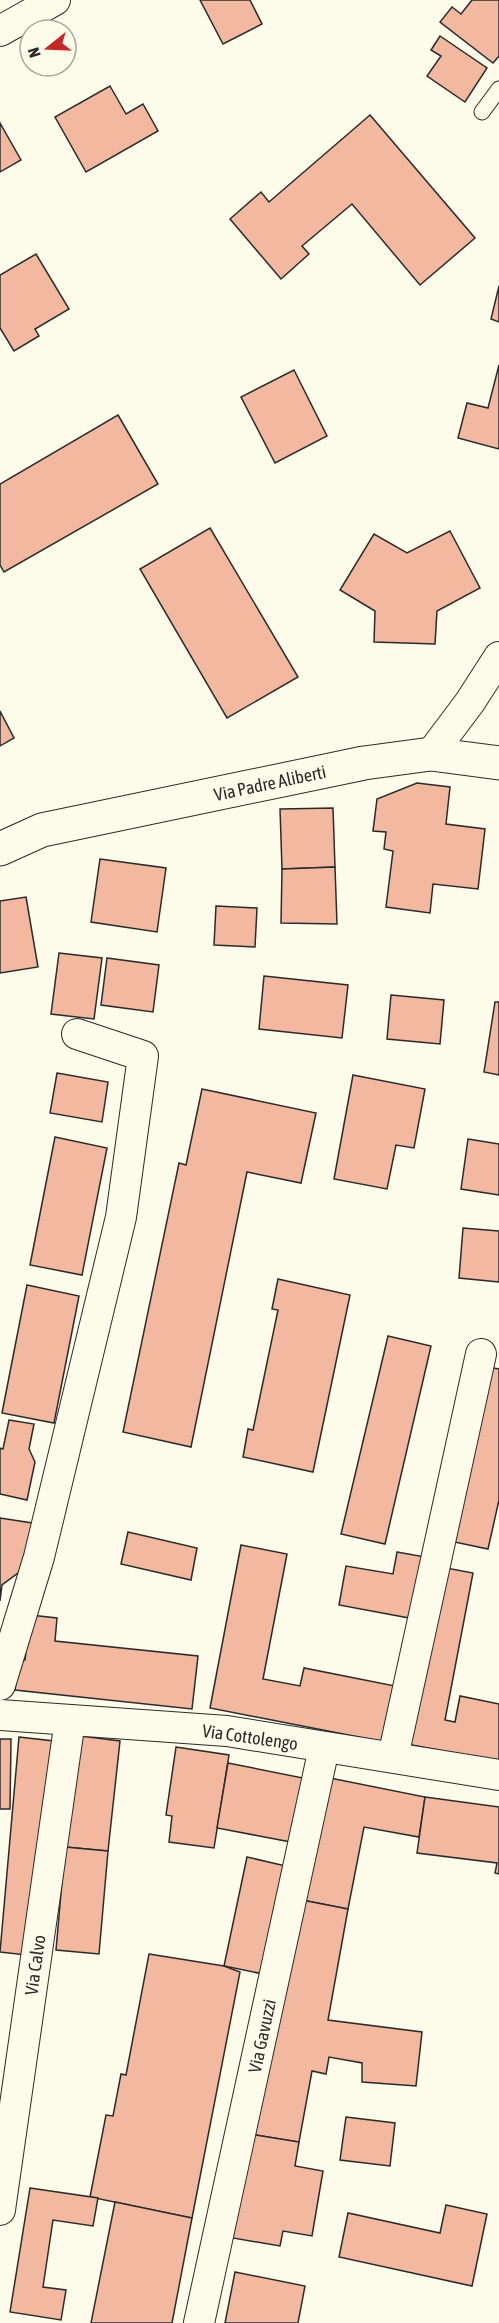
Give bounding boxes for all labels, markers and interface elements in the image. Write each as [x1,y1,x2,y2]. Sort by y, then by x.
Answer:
north arrow [18,18,78,78]
text: N [24,45,44,60]
street label: Via Padre Aliberti [212,761,328,805]
street label: Via Cottolengo [201,1720,299,1754]
street label: Via Calvo [20,1934,50,1996]
street label: Via Gavuzzi [244,1997,280,2075]

